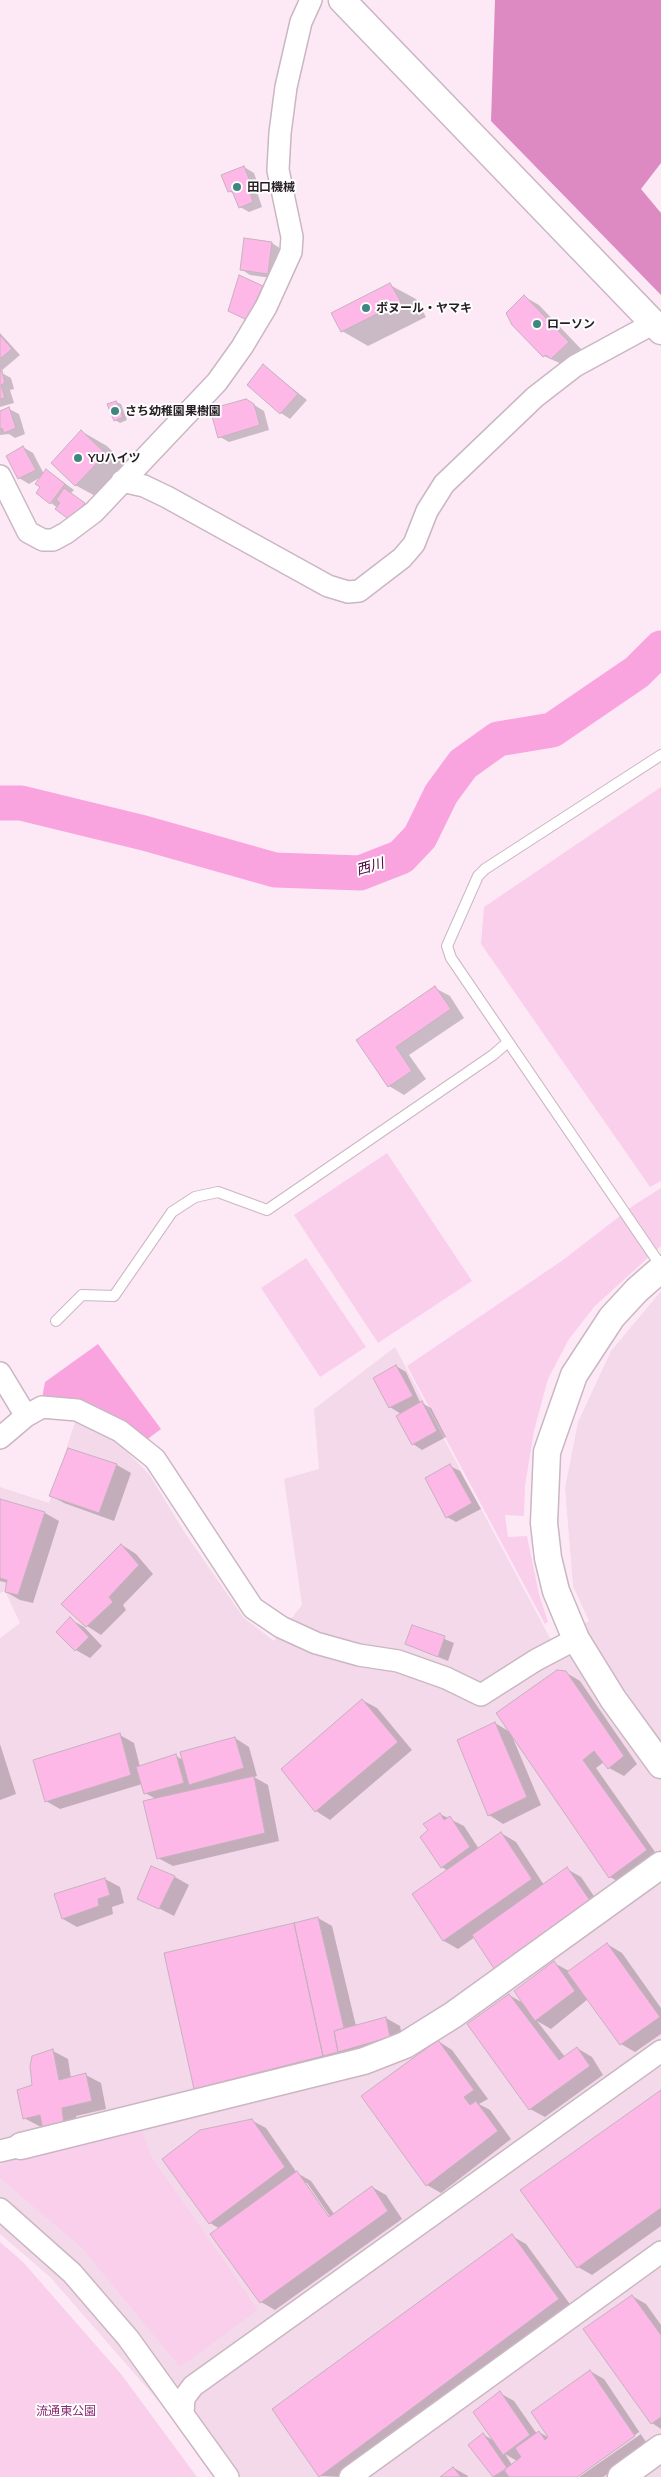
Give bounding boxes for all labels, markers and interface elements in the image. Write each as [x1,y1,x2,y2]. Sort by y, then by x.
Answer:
place label: 田口機械 [247,180,295,194]
marker: 田口機械 [231,181,243,193]
place label: ボヌール・ヤマキ [376,301,472,315]
marker: ボヌール・ヤマキ [360,302,372,314]
place label: ローソン [547,317,595,331]
marker: ローソン [531,318,543,330]
place label: さち幼稚園果樹園 [125,404,221,418]
marker: さち幼稚園果樹園 [109,405,121,417]
place label: YUハイツ [88,451,140,465]
marker: YUハイツ [72,452,84,464]
water label: 西川 [354,855,386,879]
park label: 流通東公園 [36,2404,96,2418]

